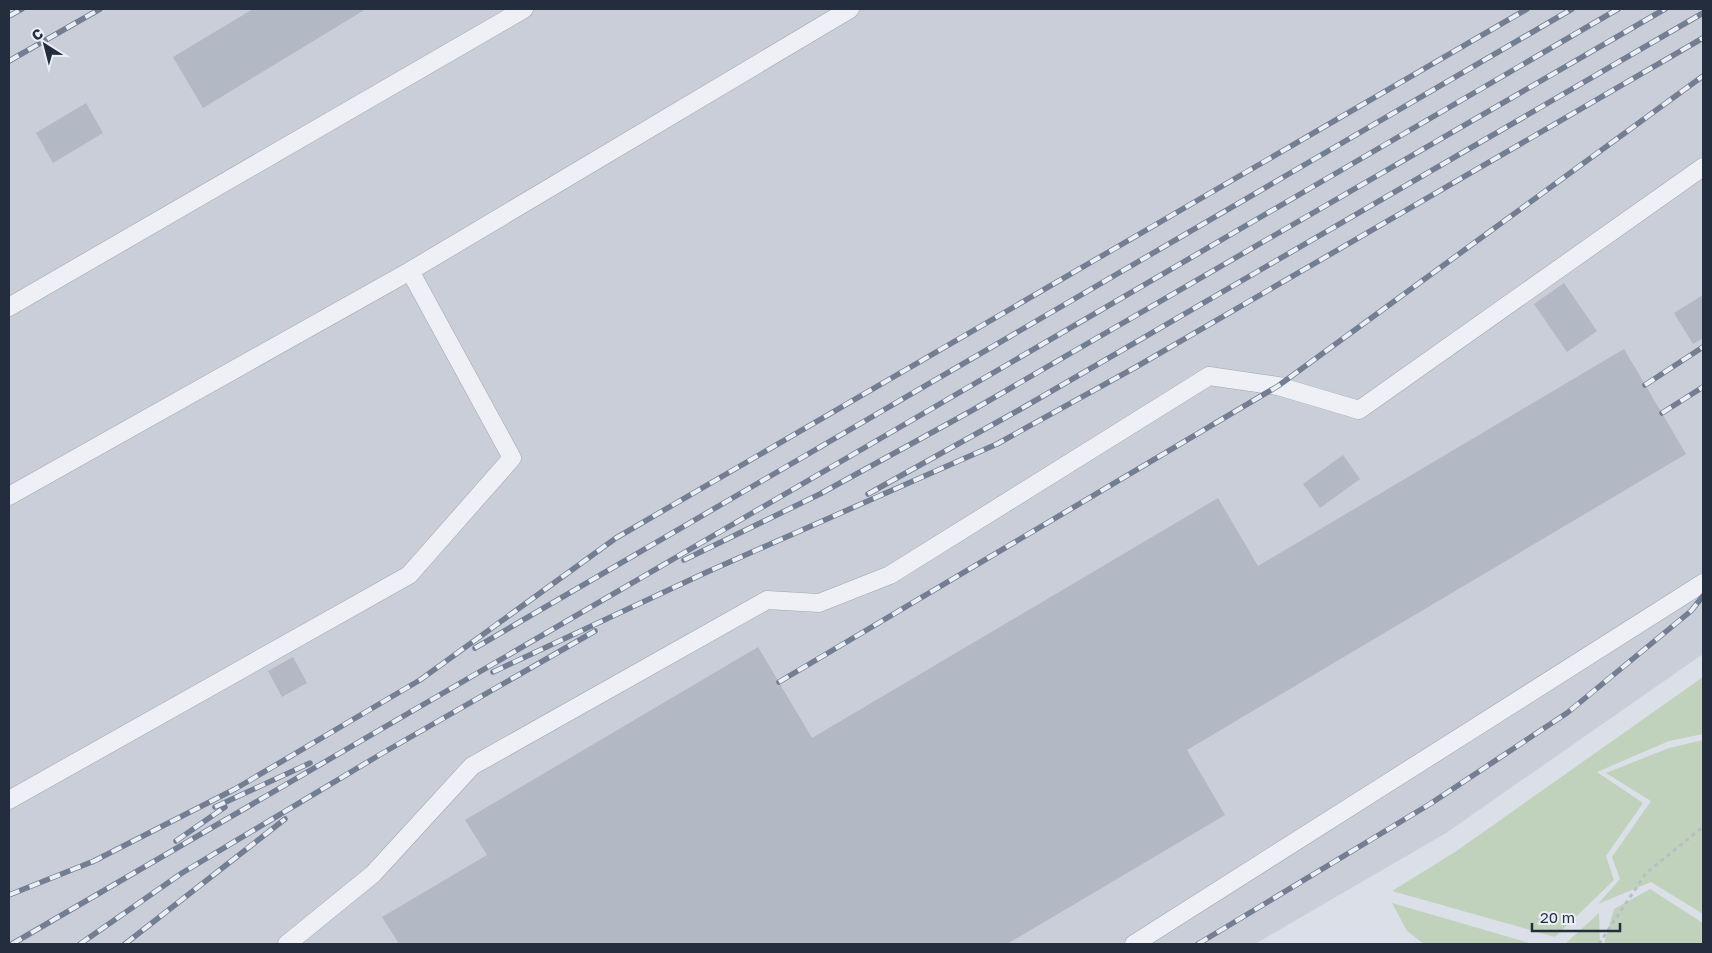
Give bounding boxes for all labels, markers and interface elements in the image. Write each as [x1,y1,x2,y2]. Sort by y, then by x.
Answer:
north arrow [20,20,70,70]
text: С [28,24,46,44]
scale bar [1532,900,1620,932]
text: 20 m [1540,908,1575,926]

